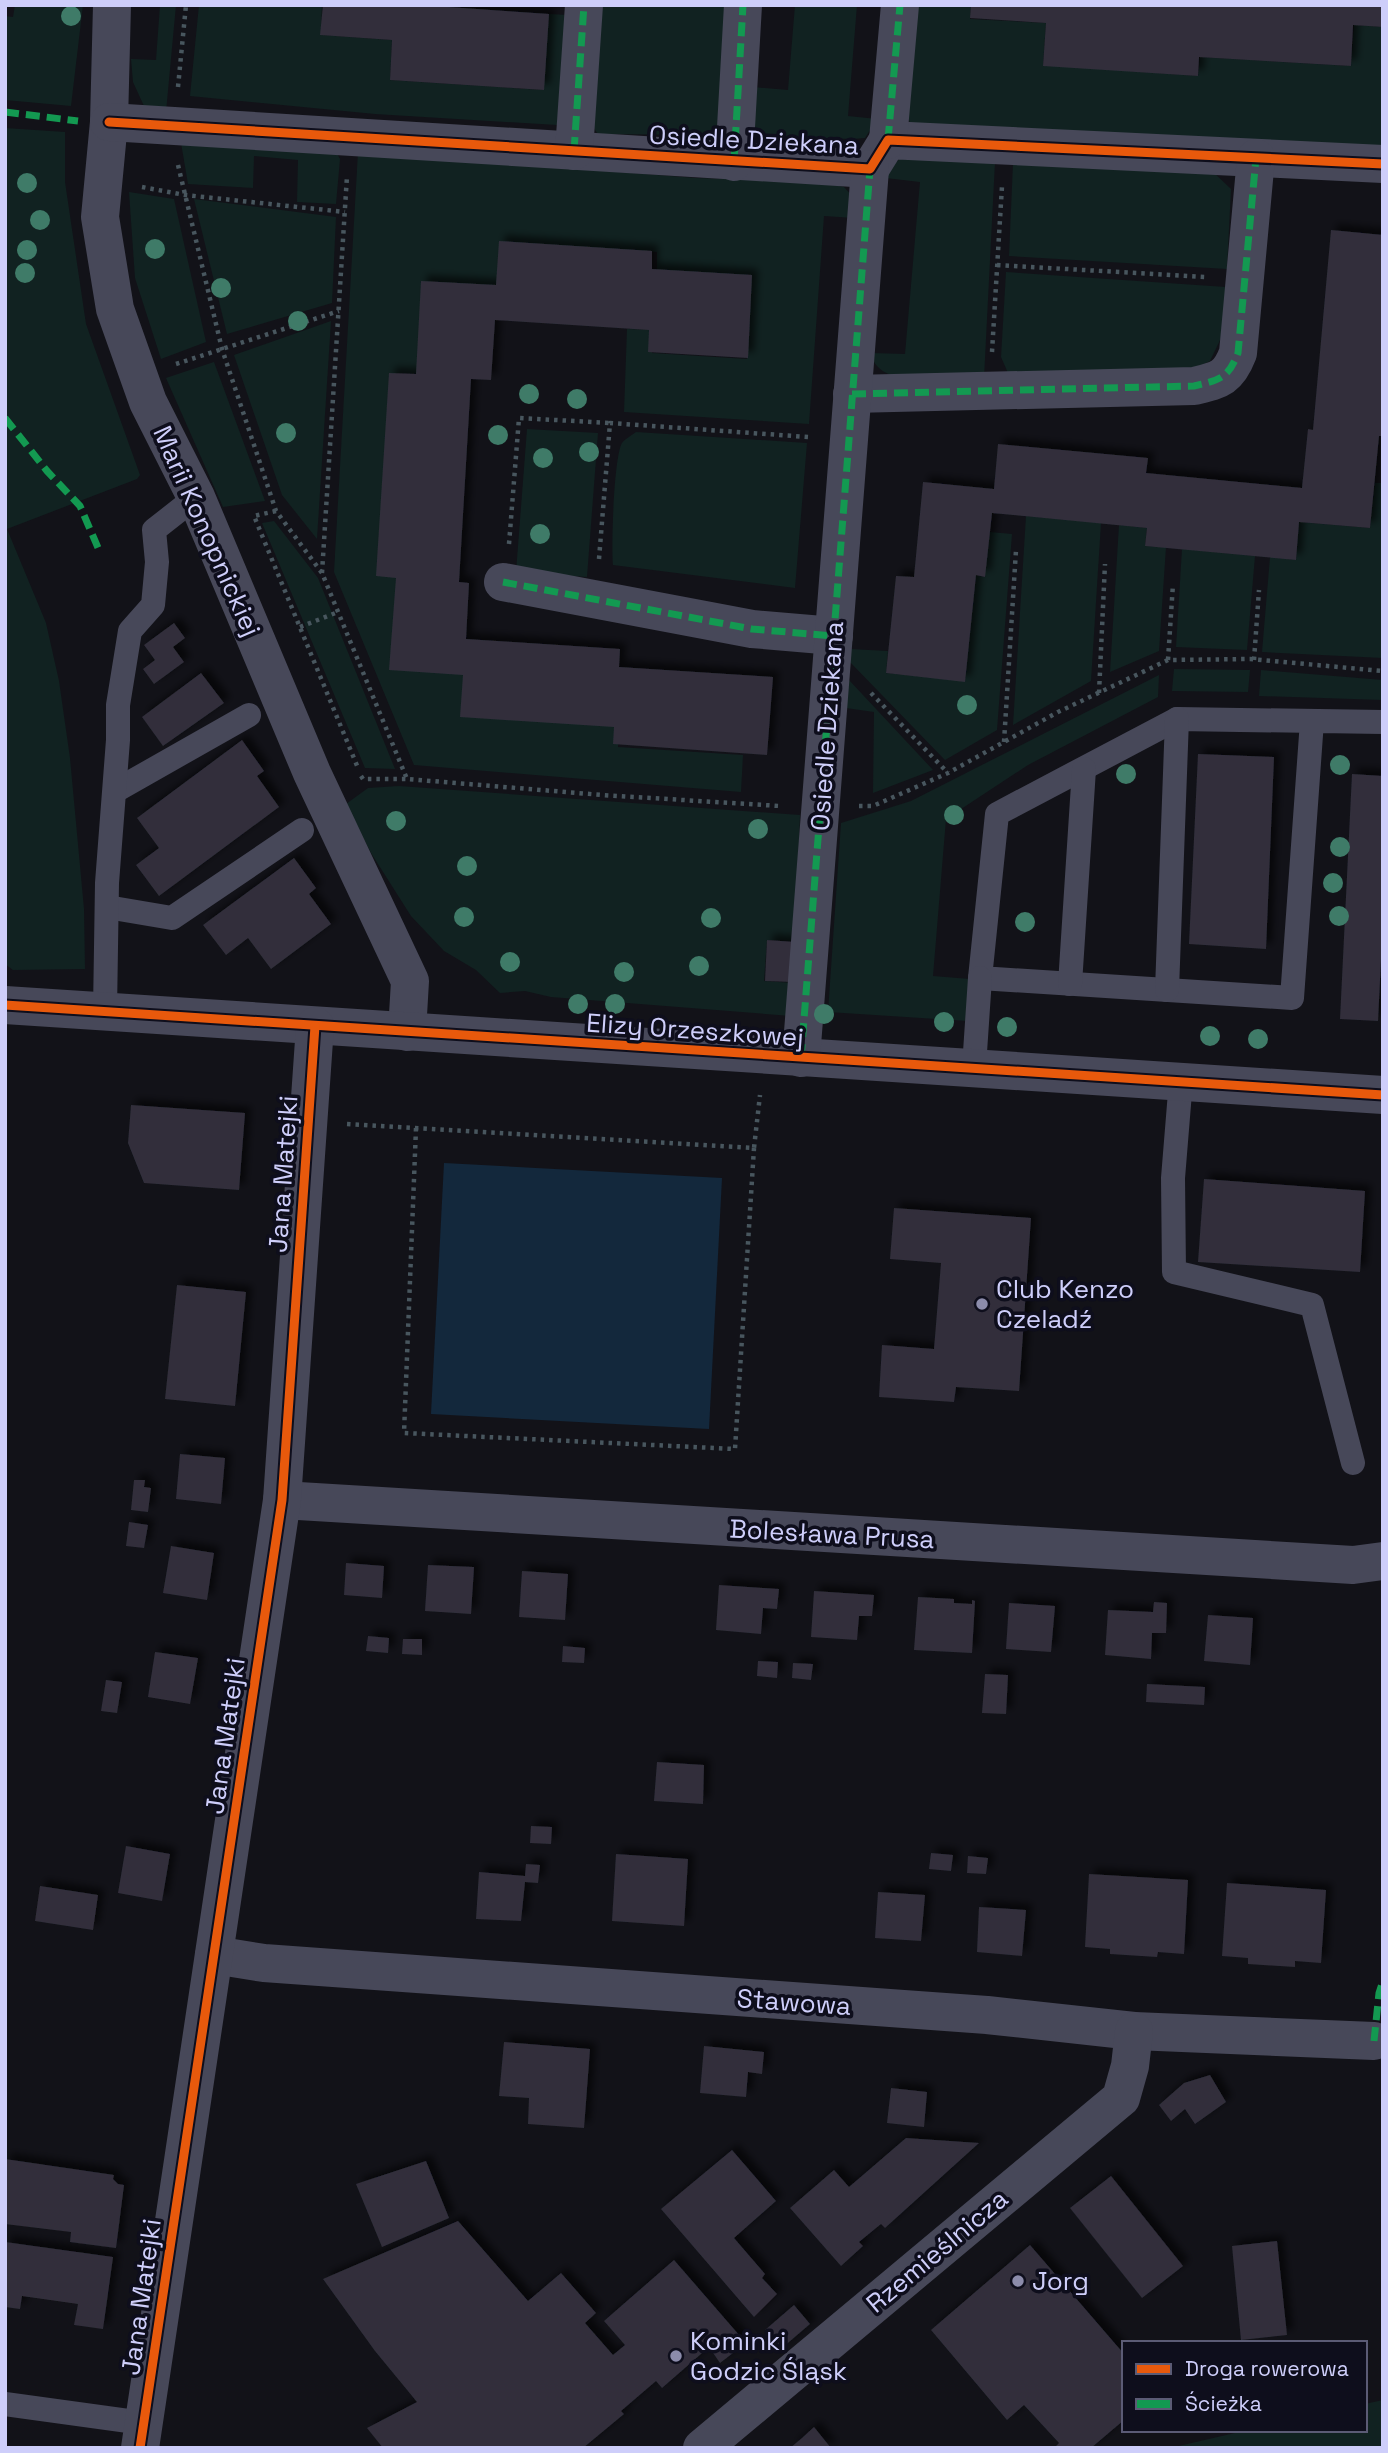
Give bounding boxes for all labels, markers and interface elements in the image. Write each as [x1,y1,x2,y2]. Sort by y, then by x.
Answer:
street label: Osiedle Dziekana [648,118,860,162]
street label: Marii Konopnickiej [145,420,269,642]
street label: Osiedle Dziekana [803,620,851,832]
street label: Elizy Orzeszkowej [585,1005,805,1055]
street label: Jana Matejki [261,1094,305,1254]
place label: Club Kenzo Czeladź [996,1272,1134,1336]
marker: Club Kenzo Czeladź [974,1296,990,1312]
street label: Bolesława Prusa [729,1512,935,1556]
street label: Jana Matejki [197,1656,253,1816]
street label: Stawowa [736,1981,852,2023]
street label: Rzemieślnicza [859,2182,1015,2320]
street label: Jana Matejki [113,2217,169,2377]
place label: Jorg [1032,2264,1089,2298]
marker: Jorg [1010,2273,1026,2289]
place label: Kominki Godzic Śląsk [690,2324,847,2388]
legend [1122,2341,1367,2432]
marker: Kominki Godzic Śląsk [668,2348,684,2364]
text: Droga rowerowa [1185,2355,1349,2382]
text: Ścieżka [1185,2390,1262,2417]

